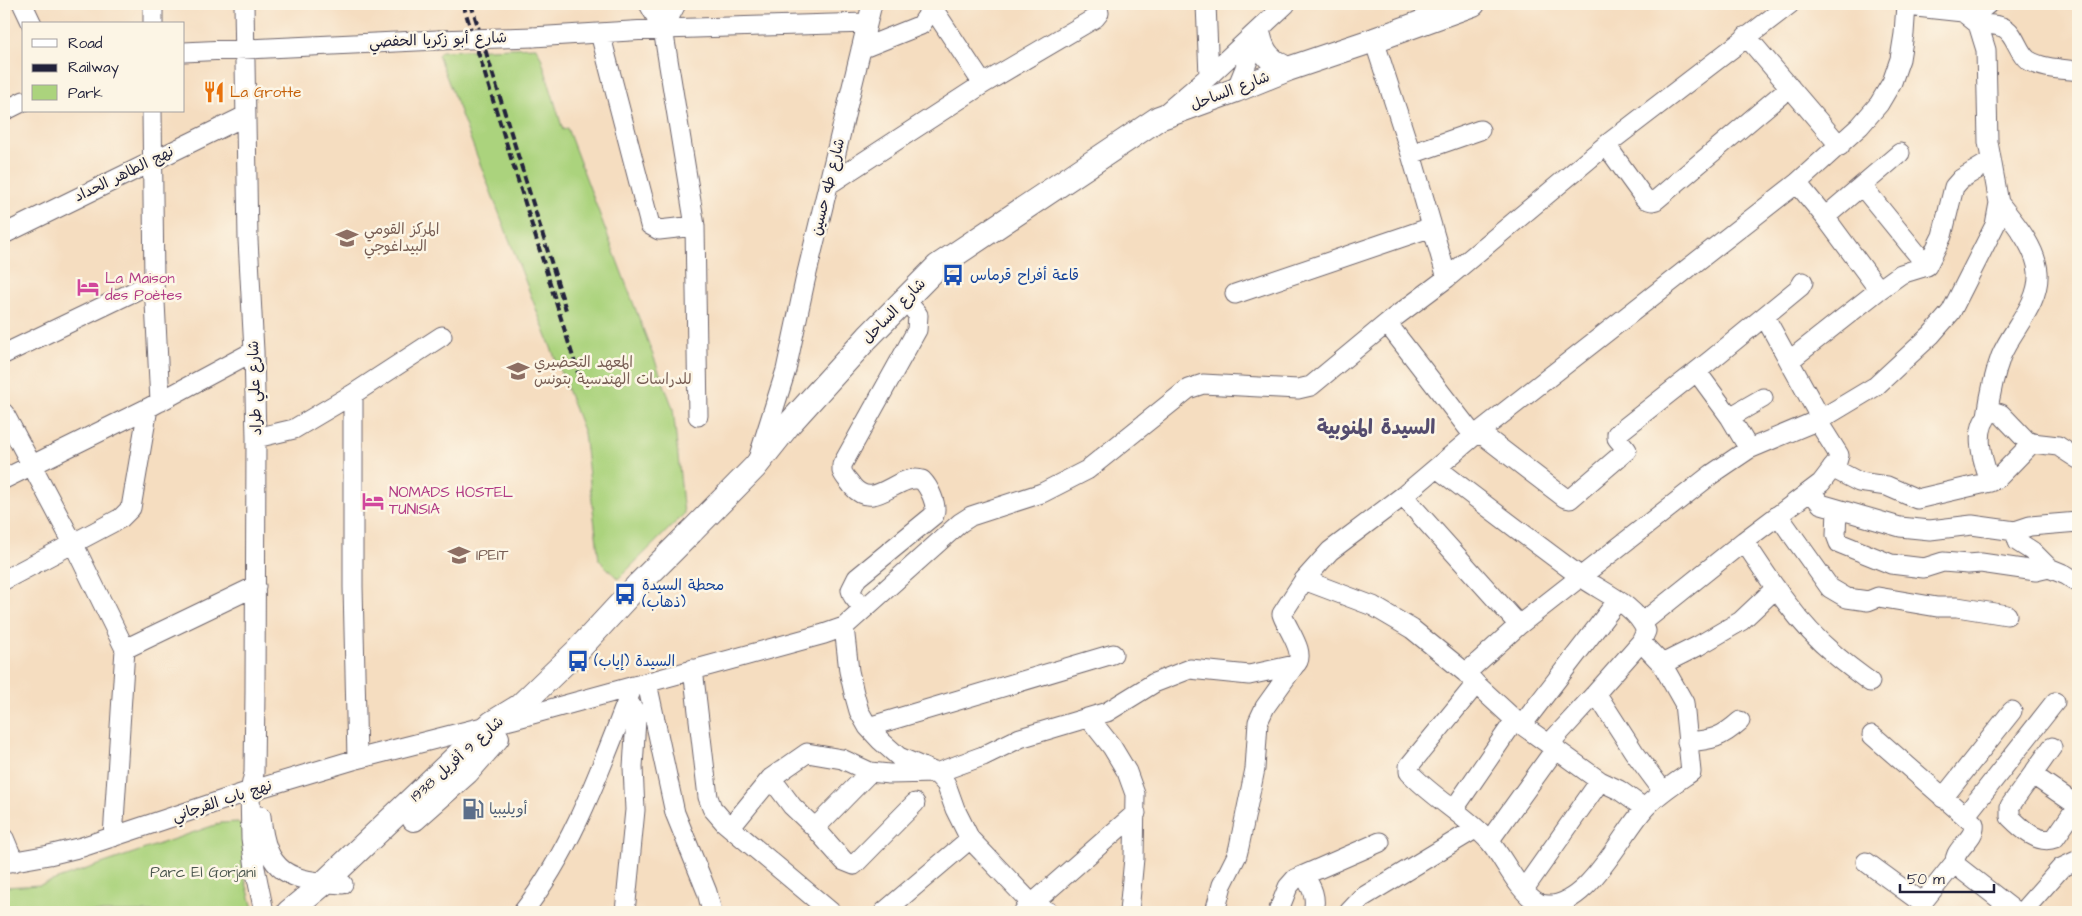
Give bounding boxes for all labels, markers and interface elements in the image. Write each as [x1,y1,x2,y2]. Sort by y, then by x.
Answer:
legend [22,22,185,112]
street label: شارع أبو زكريا الحفصي [369,27,507,55]
text: Road [68,33,103,54]
text: Railway [68,57,119,79]
street label: شارع الساحل [1187,66,1273,116]
restaurant icon: La Grotte [201,79,227,105]
place label: La Grotte [230,82,301,103]
text: Park [68,83,103,104]
street label: شارع طه حسين [806,136,850,238]
street label: نهج الطاهر الحداد [71,141,177,207]
place label: المركز القومي البيداغوجي [364,219,439,259]
school or university icon: المركز القومي البيداغوجي [334,225,360,251]
bus stop icon: قاعة أفراح قرماس [940,262,966,288]
place label: قاعة أفراح قرماس [970,265,1079,286]
place label: La Maison des Poètes [105,268,183,306]
hotel icon: La Maison des Poètes [75,274,101,300]
street label: شارع الساحل [857,274,931,348]
street label: شارع علي طراد [243,340,269,436]
place label: المعهد التحضيري للدراسات الهندسية بتونس [534,352,692,390]
school or university icon: المعهد التحضيري للدراسات الهندسية بتونس [505,358,531,384]
district label: السيدة المنوبية [1317,414,1435,442]
place label: NOMADS HOSTEL TUNISIA [389,482,514,520]
hotel icon: NOMADS HOSTEL TUNISIA [360,488,386,514]
school or university icon: IPEIT [446,542,472,568]
place label: IPEIT [476,545,509,566]
place label: محطة السيدة (ذهاب) [642,575,724,613]
bus stop icon: محطة السيدة (ذهاب) [612,581,638,607]
bus stop icon: السيدة (إياب) [565,648,591,674]
place label: السيدة (إياب) [594,651,675,672]
street label: شارع 9 أفريل 1938 [406,711,508,807]
street label: نهج باب القرجاني [169,775,275,829]
fuel station icon: أويليبيا [460,796,486,822]
place label: أويليبيا [489,799,528,820]
scale bar [1900,861,1993,893]
park label: Parc El Gorjani [150,862,256,883]
text: 50 m [1907,869,1945,890]

